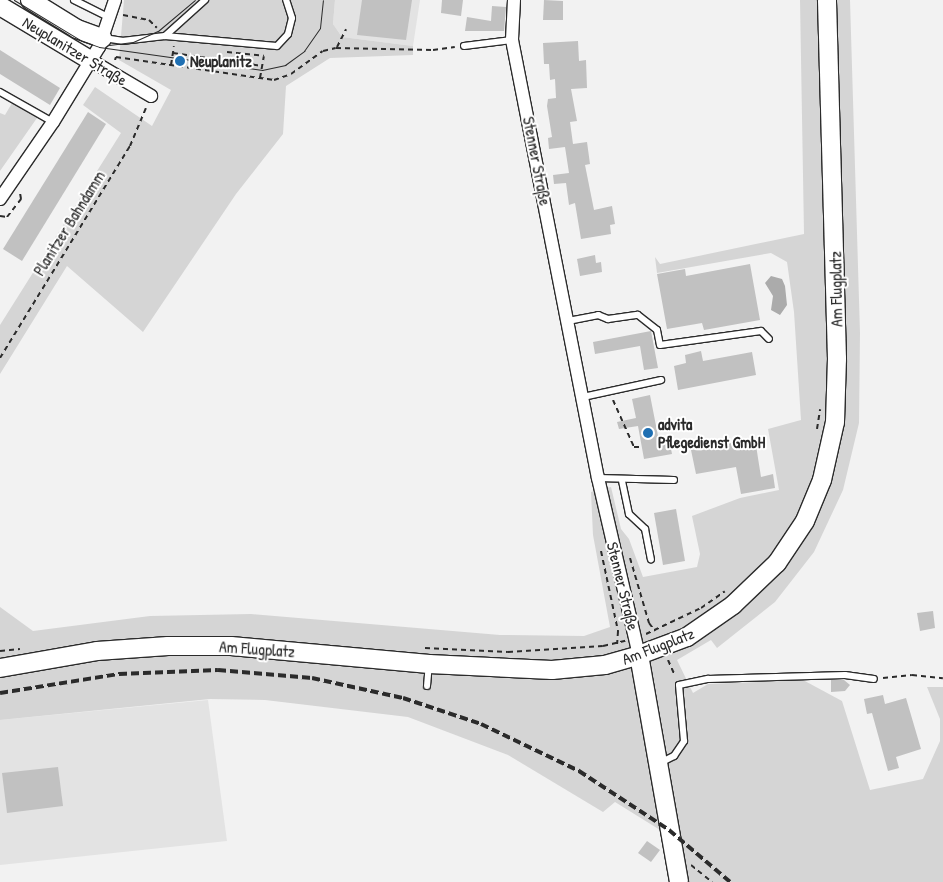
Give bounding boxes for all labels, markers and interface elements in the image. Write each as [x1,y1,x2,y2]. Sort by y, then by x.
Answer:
street label: Neuplanitzer Straße [19,12,131,90]
place label: Neuplanitz [190,51,252,71]
marker: Neuplanitz [174,55,186,67]
street label: Stenner Straße [519,115,555,207]
street label: Planitzer Bahndamm [29,167,109,279]
street label: Am Flugplatz [826,251,846,327]
place label: advita Pflegedienst GmbH [658,414,765,452]
marker: advita Pflegedienst GmbH [642,427,654,439]
street label: Stenner Straße [603,540,643,632]
street label: Am Flugplatz [619,623,697,669]
street label: Am Flugplatz [218,637,296,661]

